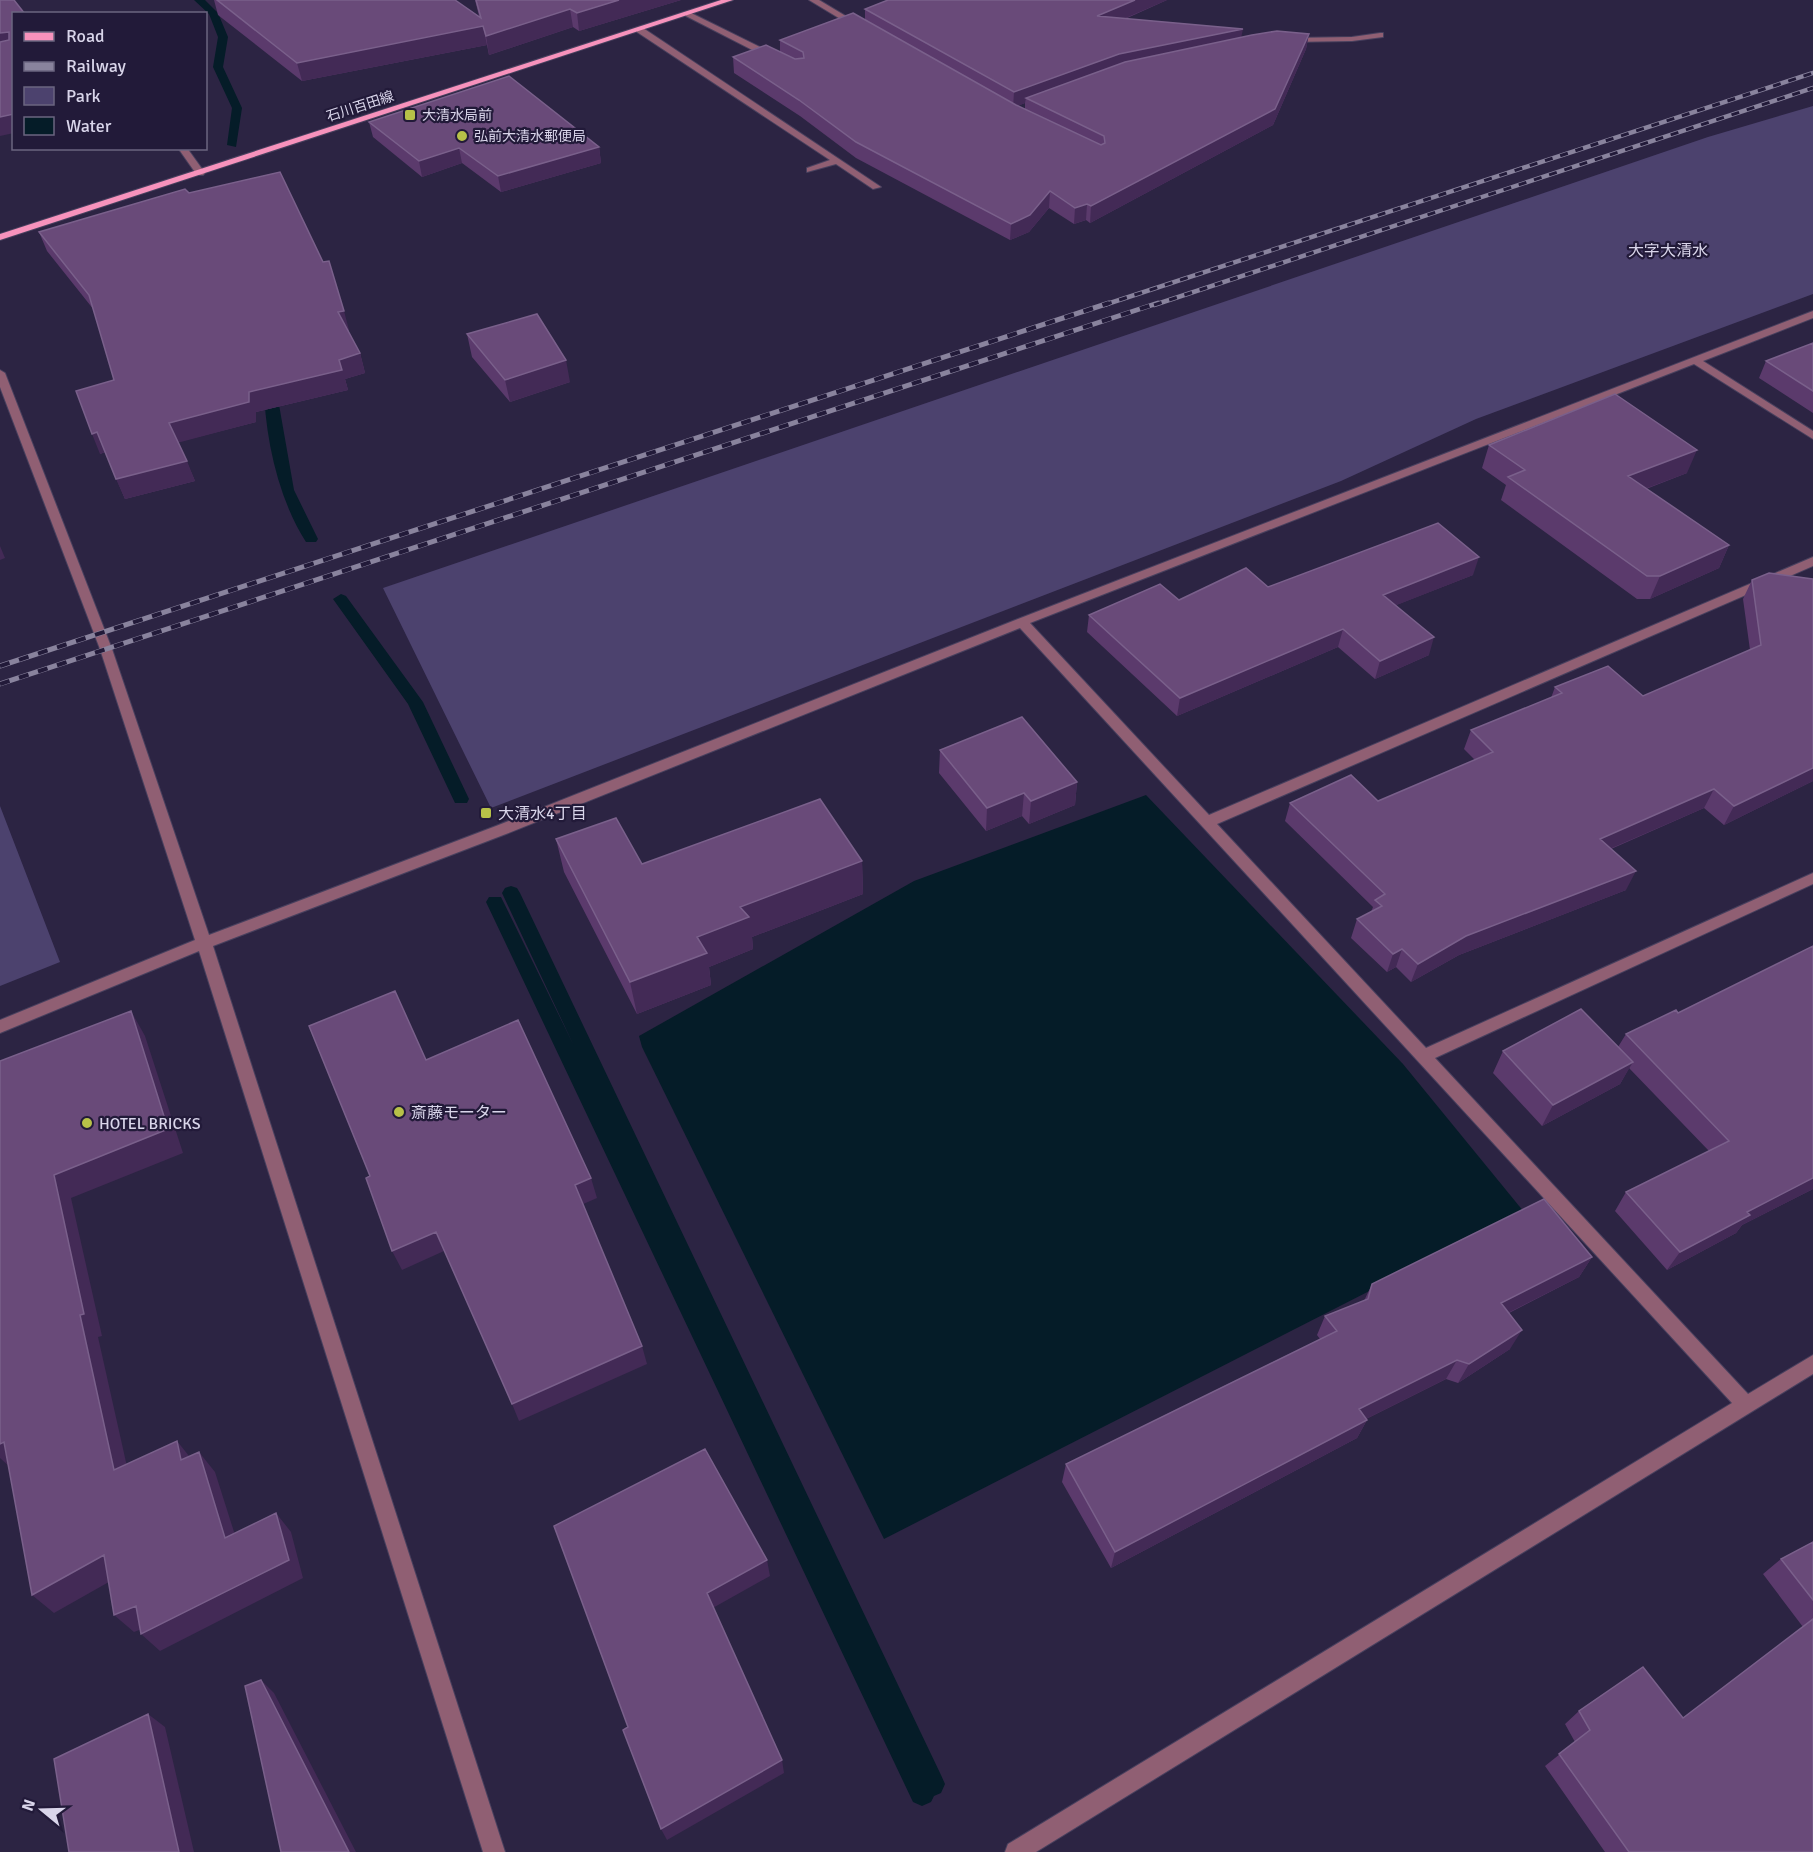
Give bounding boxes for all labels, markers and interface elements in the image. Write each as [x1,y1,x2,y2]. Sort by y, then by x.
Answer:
legend [12,12,207,150]
text: Road [66,25,105,47]
text: Railway [66,55,127,77]
text: Park [66,85,101,107]
street label: 石川百田線 [324,88,396,125]
place label: 大清水局前 [422,107,492,124]
marker: 大清水局前 [403,108,417,122]
text: Water [66,115,112,137]
place label: 弘前大清水郵便局 [474,128,586,145]
marker: 弘前大清水郵便局 [455,129,469,143]
district label: 大字大清水 [1628,241,1708,261]
place label: 大清水4丁目 [498,804,587,824]
marker: 大清水4丁目 [479,806,493,820]
place label: 斎藤モーター [411,1103,507,1123]
marker: 斎藤モーター [392,1105,406,1119]
place label: HOTEL BRICKS [99,1114,201,1134]
marker: HOTEL BRICKS [80,1116,94,1130]
north arrow [12,1780,72,1840]
text: N [17,1797,40,1814]

